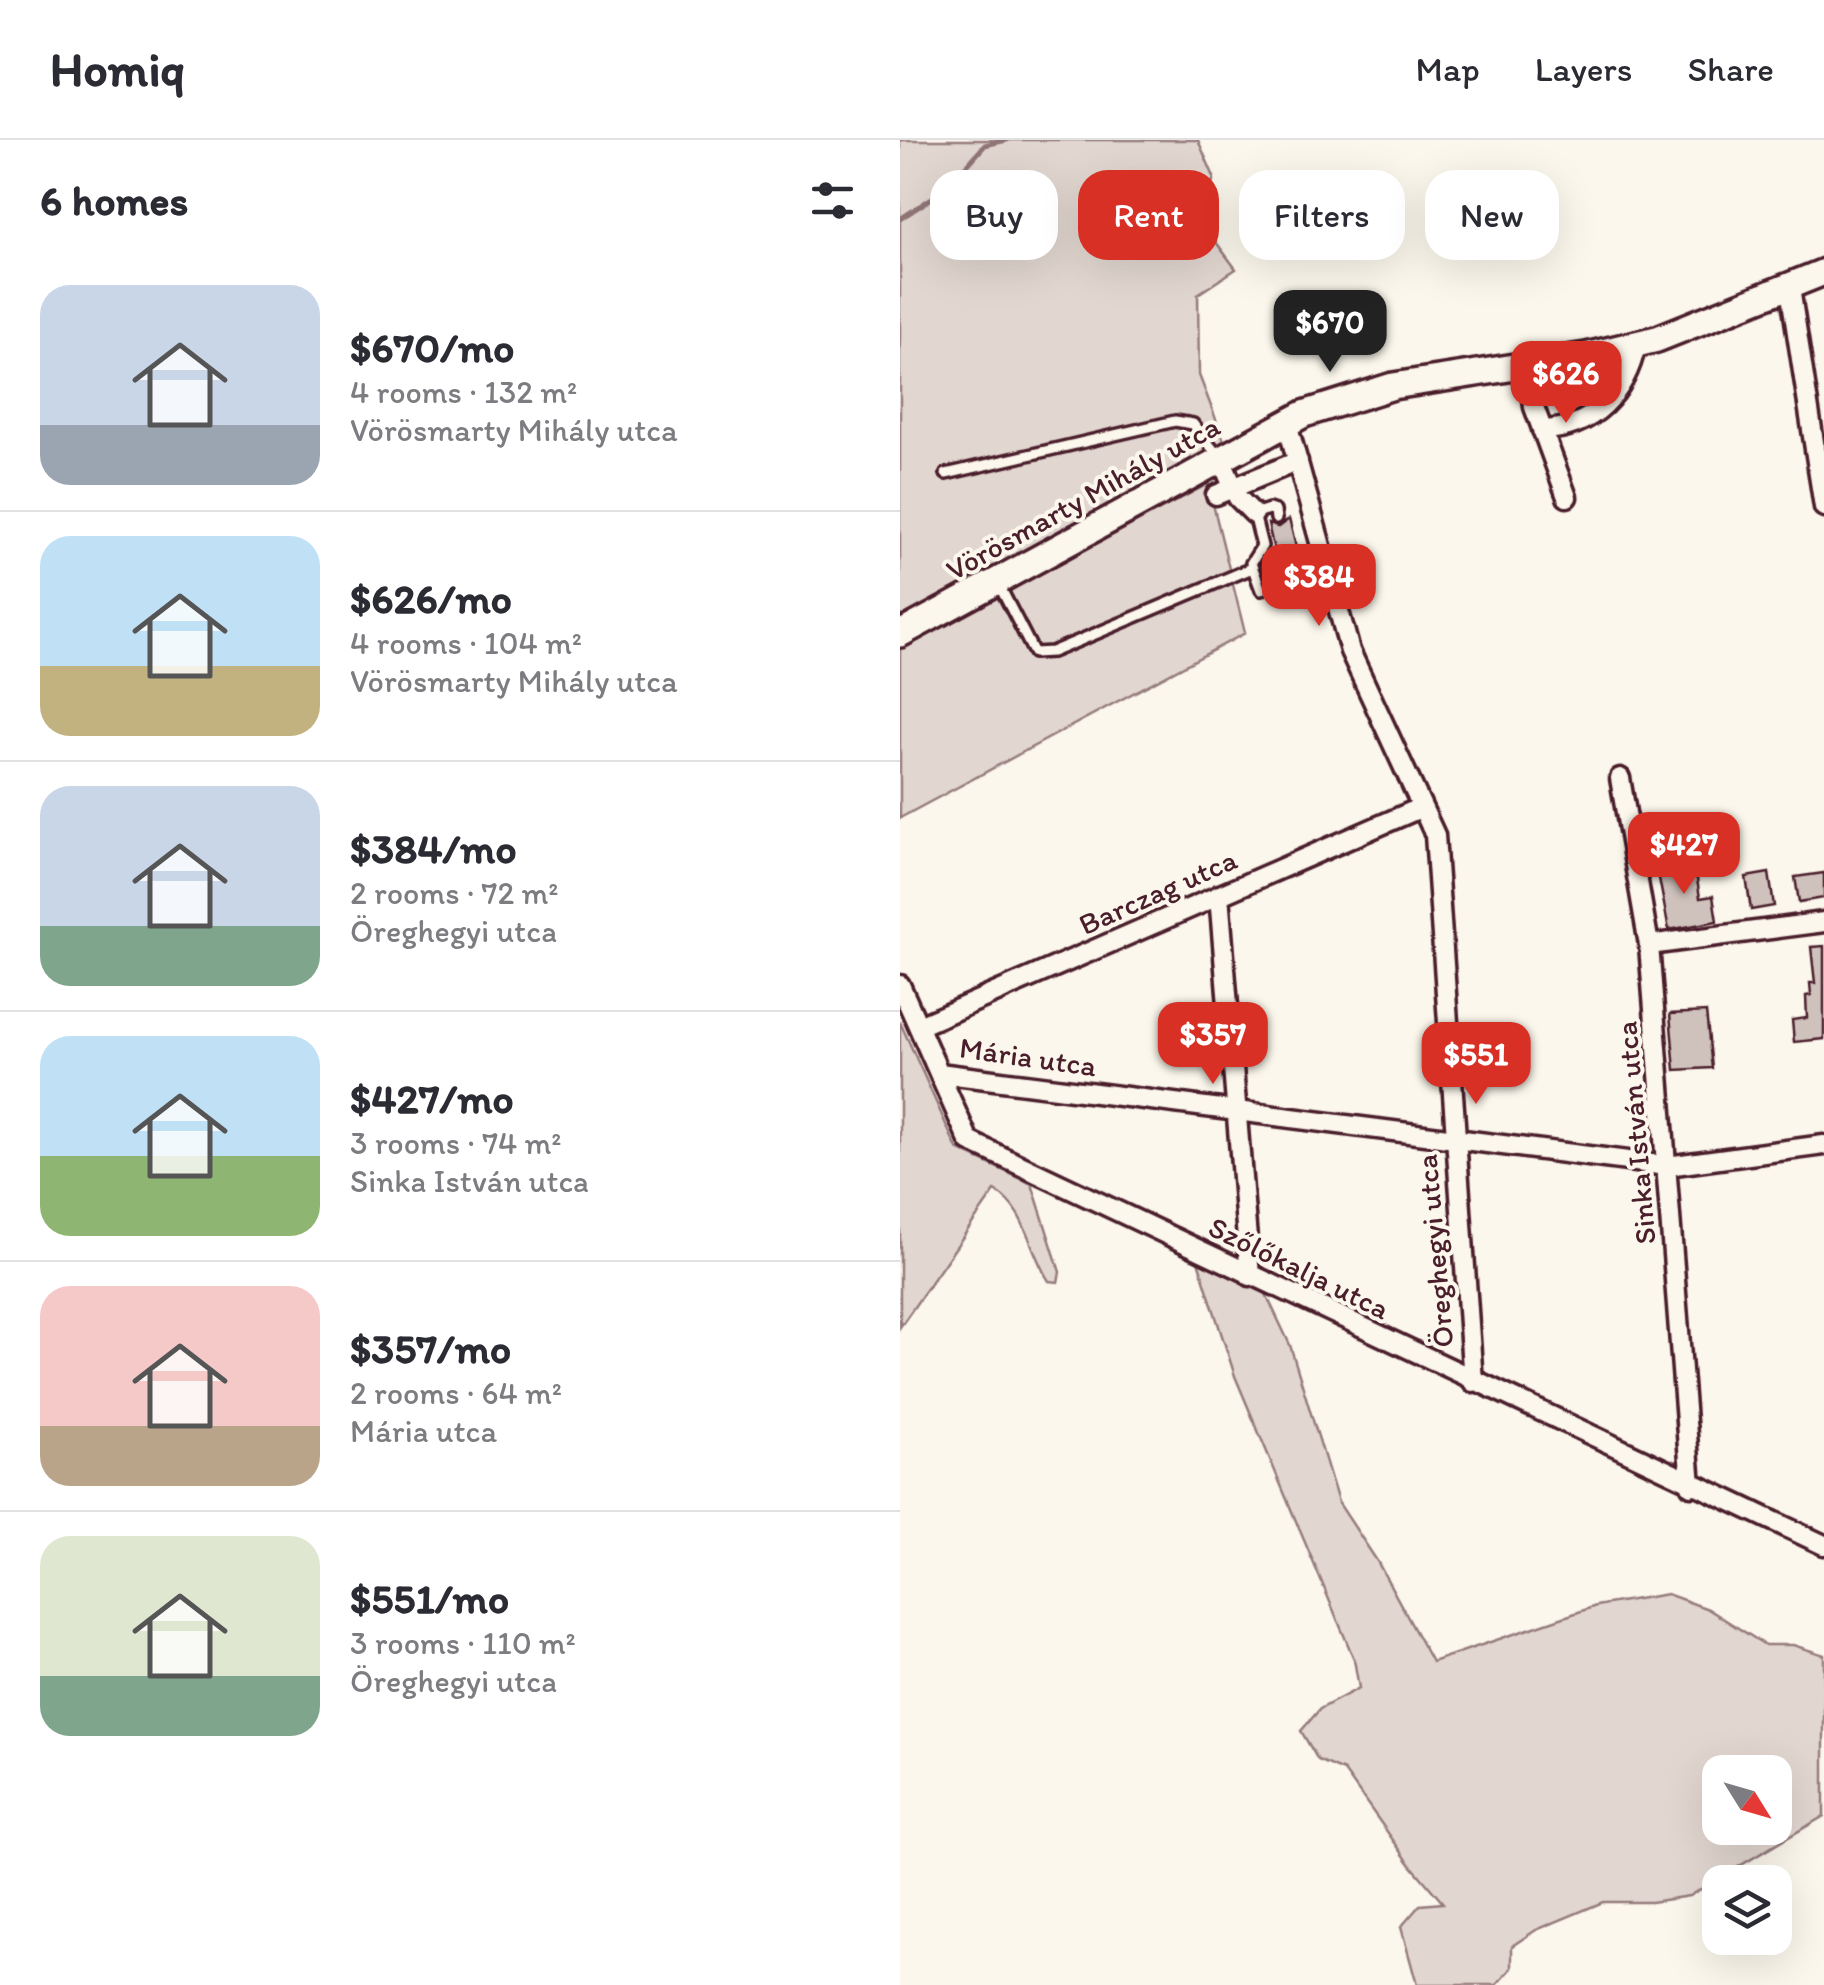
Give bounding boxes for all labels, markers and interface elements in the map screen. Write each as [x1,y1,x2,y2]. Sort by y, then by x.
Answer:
text: Homiq [50,40,185,98]
text: Map [1416,48,1480,90]
text: Layers [1535,48,1632,90]
text: Share [1687,48,1774,90]
chip: Buy [930,170,1058,260]
chip: Rent [1078,170,1219,260]
chip: Filters [1239,170,1405,260]
chip: New [1425,170,1559,260]
icon: filters [805,173,860,228]
text: 6 homes [40,175,188,226]
pin: $670 [1271,290,1389,375]
text: $670 [1296,303,1364,341]
text: $670/mo [350,322,515,373]
icon: home [120,325,240,445]
pin: $626 [1507,341,1625,426]
text: $626 [1533,354,1599,392]
text: 4 rooms · 132 m² [350,373,577,411]
street label: Vörösmarty Mihály utca [939,407,1226,588]
text: Vörösmarty Mihály utca [350,411,678,449]
pin: $384 [1260,544,1378,629]
text: $384 [1284,557,1354,595]
text: $626/mo [350,573,512,624]
icon: home [120,576,240,696]
text: 4 rooms · 104 m² [350,624,582,662]
text: Vörösmarty Mihály utca [350,662,678,700]
pin: $427 [1625,812,1743,897]
text: $384/mo [350,823,517,874]
text: $427 [1650,825,1718,863]
icon: home [120,826,240,946]
street label: Barczag utca [1073,840,1243,943]
text: 2 rooms · 72 m² [350,874,558,912]
text: Öreghegyi utca [350,912,557,950]
pin: $357 [1154,1002,1272,1087]
text: $357 [1180,1015,1246,1053]
street label: Sinka István utca [1607,1020,1664,1246]
pin: $551 [1417,1022,1535,1107]
street label: Mária utca [957,1029,1099,1084]
text: $551 [1444,1035,1508,1073]
text: $427/mo [350,1073,514,1124]
icon: home [120,1076,240,1196]
text: 3 rooms · 74 m² [350,1124,561,1162]
street label: Öreghegyi utca [1408,1153,1461,1349]
text: Sinka István utca [350,1162,589,1200]
street label: Szőlőkalja utca [1203,1208,1396,1327]
text: $357/mo [350,1323,511,1374]
icon: home [120,1326,240,1446]
text: 2 rooms · 64 m² [350,1374,562,1412]
text: Mária utca [350,1412,497,1450]
text: $551/mo [350,1573,509,1624]
icon: home [120,1576,240,1696]
text: 3 rooms · 110 m² [350,1624,576,1662]
text: Öreghegyi utca [350,1662,557,1700]
north arrow [1702,1755,1792,1845]
map controls [1702,1755,1792,1955]
button: layers [1702,1865,1792,1955]

